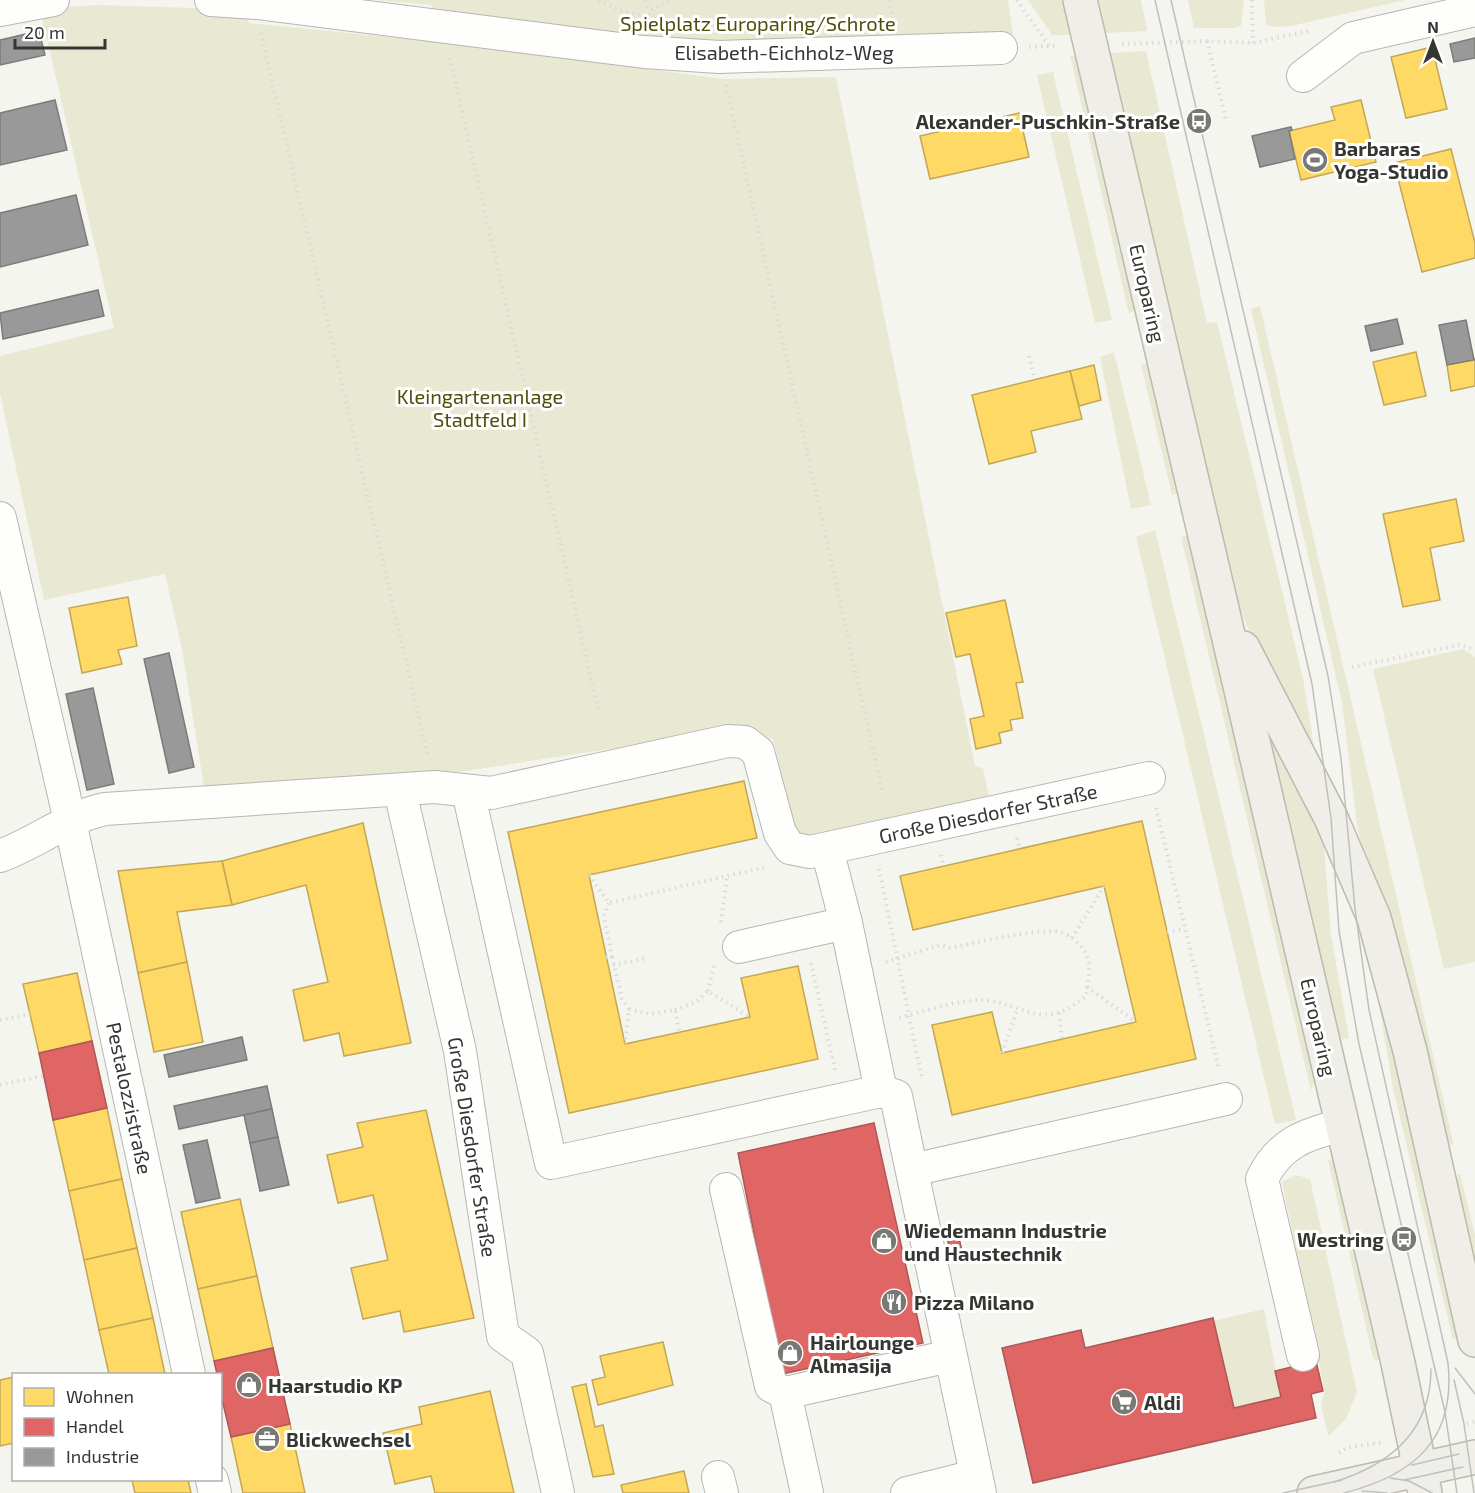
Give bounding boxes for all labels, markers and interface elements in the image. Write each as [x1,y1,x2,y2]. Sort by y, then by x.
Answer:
park label: Spielplatz Europaring/Schrote [620,11,896,35]
scale bar [15,12,105,50]
north arrow [1403,12,1463,72]
text: N [1427,17,1439,36]
text: 20 m [24,21,65,43]
street label: Elisabeth-Eichholz-Weg [674,40,894,64]
bus stop icon: Alexander-Puschkin-Straße [1184,106,1214,136]
place label: Alexander-Puschkin-Straße [916,109,1180,133]
place label: Barbaras Yoga-Studio [1334,136,1449,183]
sports icon: Barbaras Yoga-Studio [1300,145,1330,175]
street label: Europaring [1125,242,1171,344]
park label: Kleingartenanlage Stadtfeld I [397,384,563,431]
street label: Große Diesdorfer Straße [877,778,1099,848]
street label: Europaring [1296,976,1342,1078]
street label: Pestalozzistraße [102,1020,158,1176]
street label: Große Diesdorfer Straße [444,1035,502,1259]
place label: Wiedemann Industrie und Haustechnik [904,1218,1107,1265]
bus stop icon: Westring [1389,1224,1419,1254]
shop icon: Wiedemann Industrie und Haustechnik [869,1226,899,1256]
place label: Westring [1297,1227,1384,1251]
restaurant icon: Pizza Milano [879,1287,909,1317]
place label: Pizza Milano [914,1290,1034,1314]
place label: Hairlounge Almasija [810,1330,914,1377]
shop icon: Hairlounge Almasija [775,1338,805,1368]
shop icon: Haarstudio KP [234,1370,264,1400]
legend [12,1373,222,1481]
place label: Haarstudio KP [268,1373,402,1397]
text: Wohnen [66,1385,134,1407]
supermarket icon: Aldi [1109,1387,1139,1417]
place label: Aldi [1144,1390,1181,1414]
text: Handel [66,1415,124,1437]
office icon: Blickwechsel [252,1424,282,1454]
place label: Blickwechsel [286,1427,412,1451]
text: Industrie [66,1445,139,1467]

